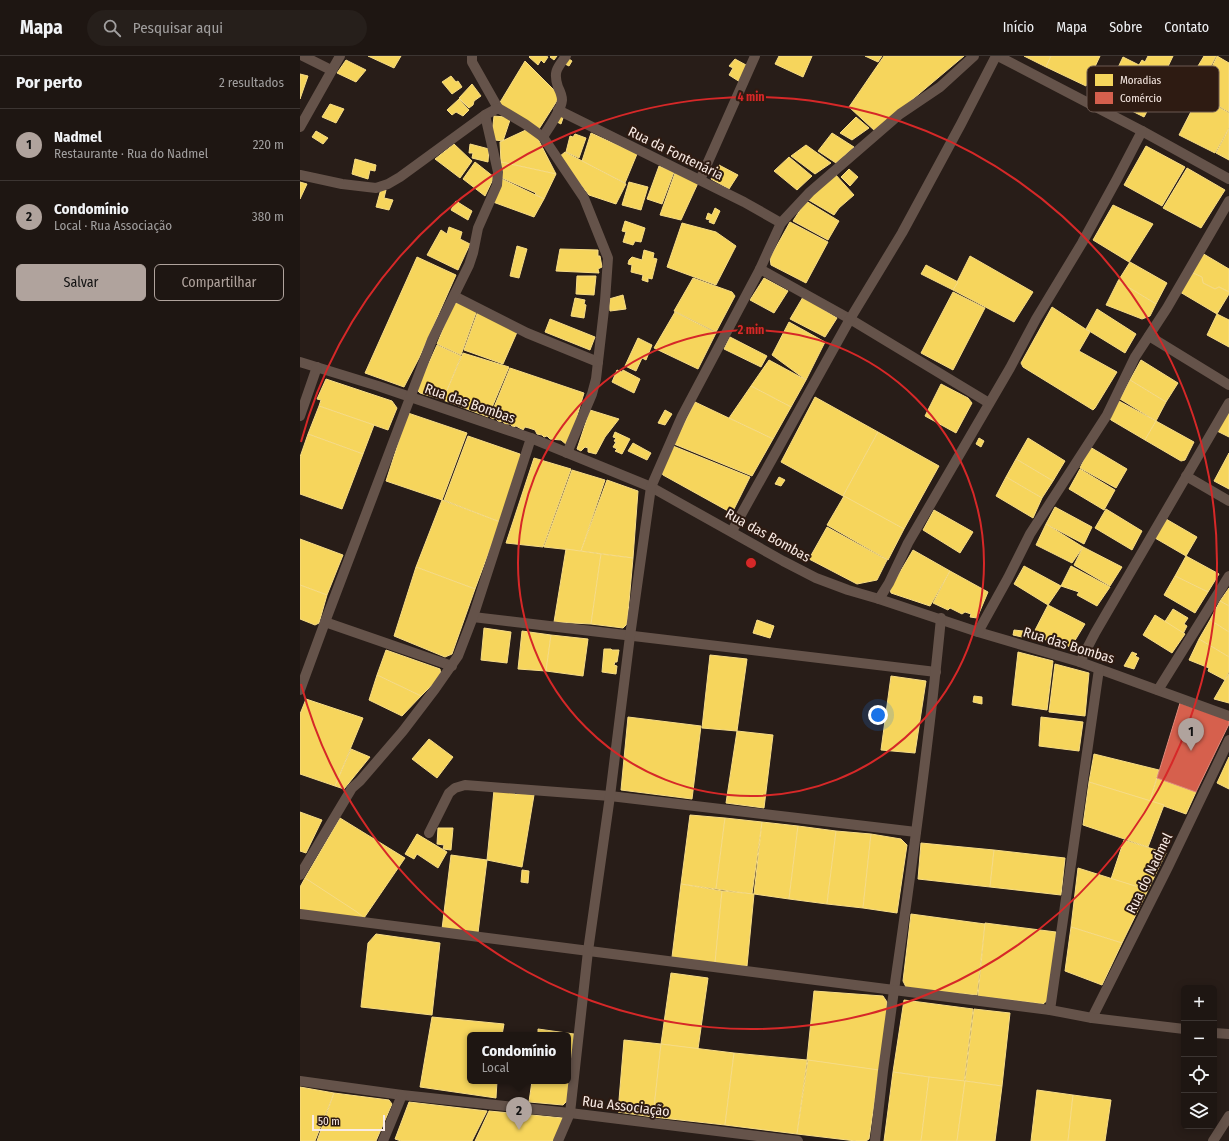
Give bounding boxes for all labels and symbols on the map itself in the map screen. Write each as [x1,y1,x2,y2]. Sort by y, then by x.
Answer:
legend [1087,66,1219,112]
text: Moradias [1120,74,1161,87]
text: 4 min [737,90,765,104]
text: Comércio [1120,92,1162,105]
street label: Rua da Fontenária [625,123,726,184]
text: 2 min [737,323,764,337]
street label: Rua das Bombas [422,380,517,427]
street label: Rua das Bombas [722,505,813,566]
centre of rings [744,556,758,570]
street label: Rua das Bombas [1021,624,1117,667]
your location [868,705,888,725]
pin: 1 [1178,718,1204,751]
street label: Rua do Nadmel [1123,830,1176,916]
street label: Rua Associação [581,1093,671,1120]
pin: 2 [506,1097,532,1130]
scale bar [312,1113,385,1132]

